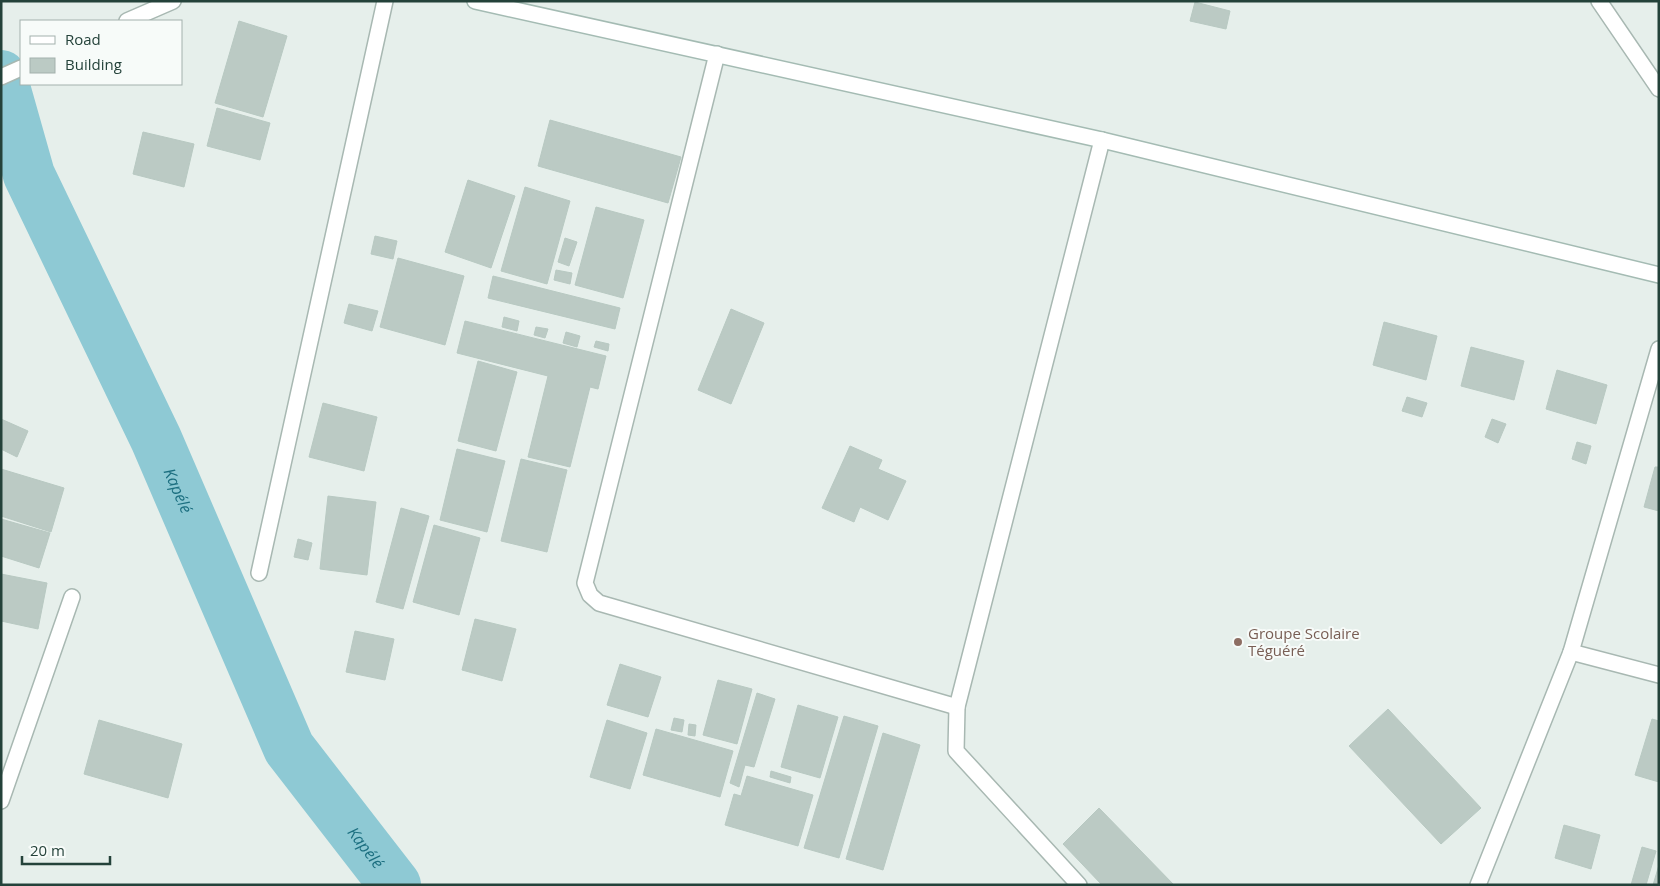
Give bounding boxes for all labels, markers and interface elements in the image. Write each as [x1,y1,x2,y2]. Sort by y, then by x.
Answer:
legend [20,20,182,85]
text: Road [65,29,101,49]
text: Building [65,54,122,74]
water label: Kapélé [159,465,198,517]
place label: Groupe Scolaire Téguéré [1248,623,1360,660]
marker: Groupe Scolaire Téguéré [1232,636,1244,648]
water label: Kapélé [343,822,389,873]
scale bar [22,834,110,866]
text: 20 m [30,840,65,860]

